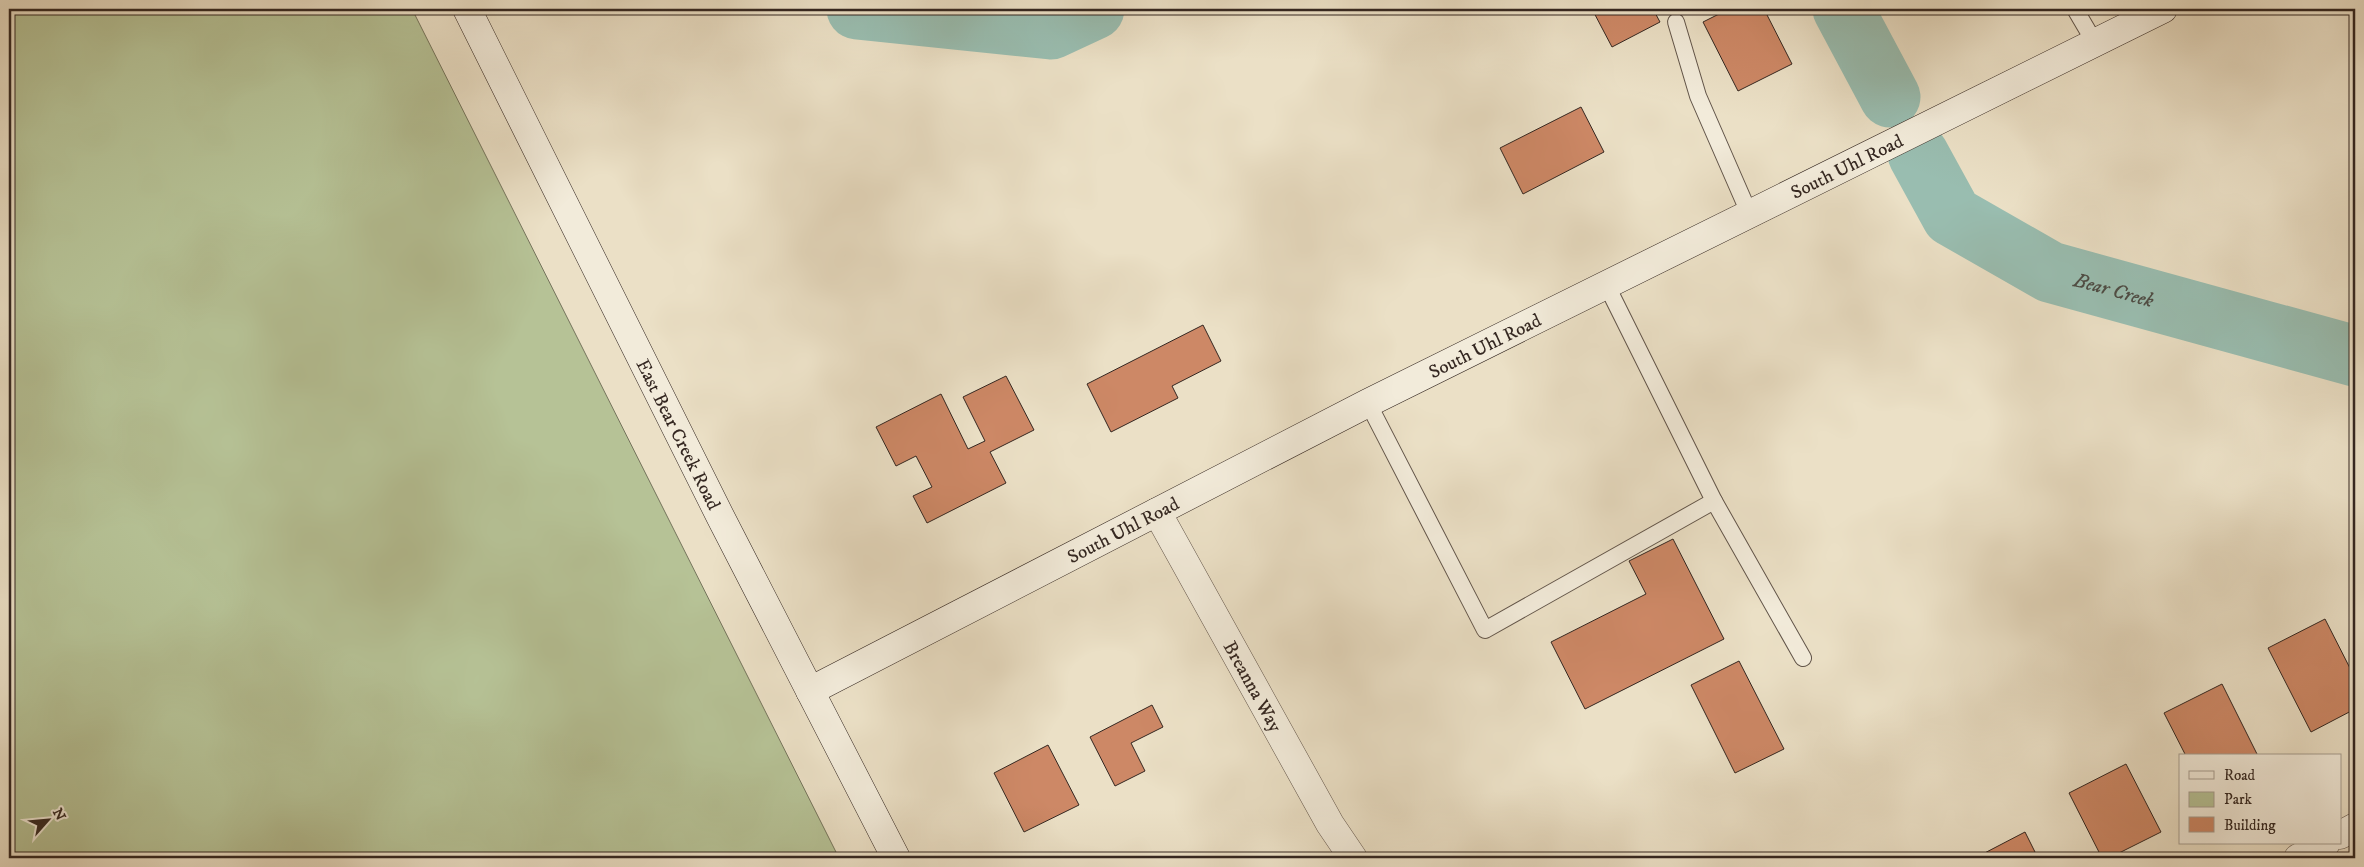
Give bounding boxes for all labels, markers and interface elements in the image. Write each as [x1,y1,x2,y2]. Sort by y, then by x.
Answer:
street label: South Uhl Road [1787,129,1908,205]
water label: Bear Creek [2070,268,2157,314]
street label: South Uhl Road [1425,309,1546,384]
street label: East Bear Creek Road [631,356,725,514]
street label: South Uhl Road [1064,492,1184,569]
street label: Breanna Way [1218,637,1287,737]
legend [2179,754,2342,844]
text: Road [2224,766,2256,785]
text: Park [2224,790,2253,809]
north arrow [22,794,72,844]
text: N [48,805,70,824]
text: Building [2224,816,2276,835]

